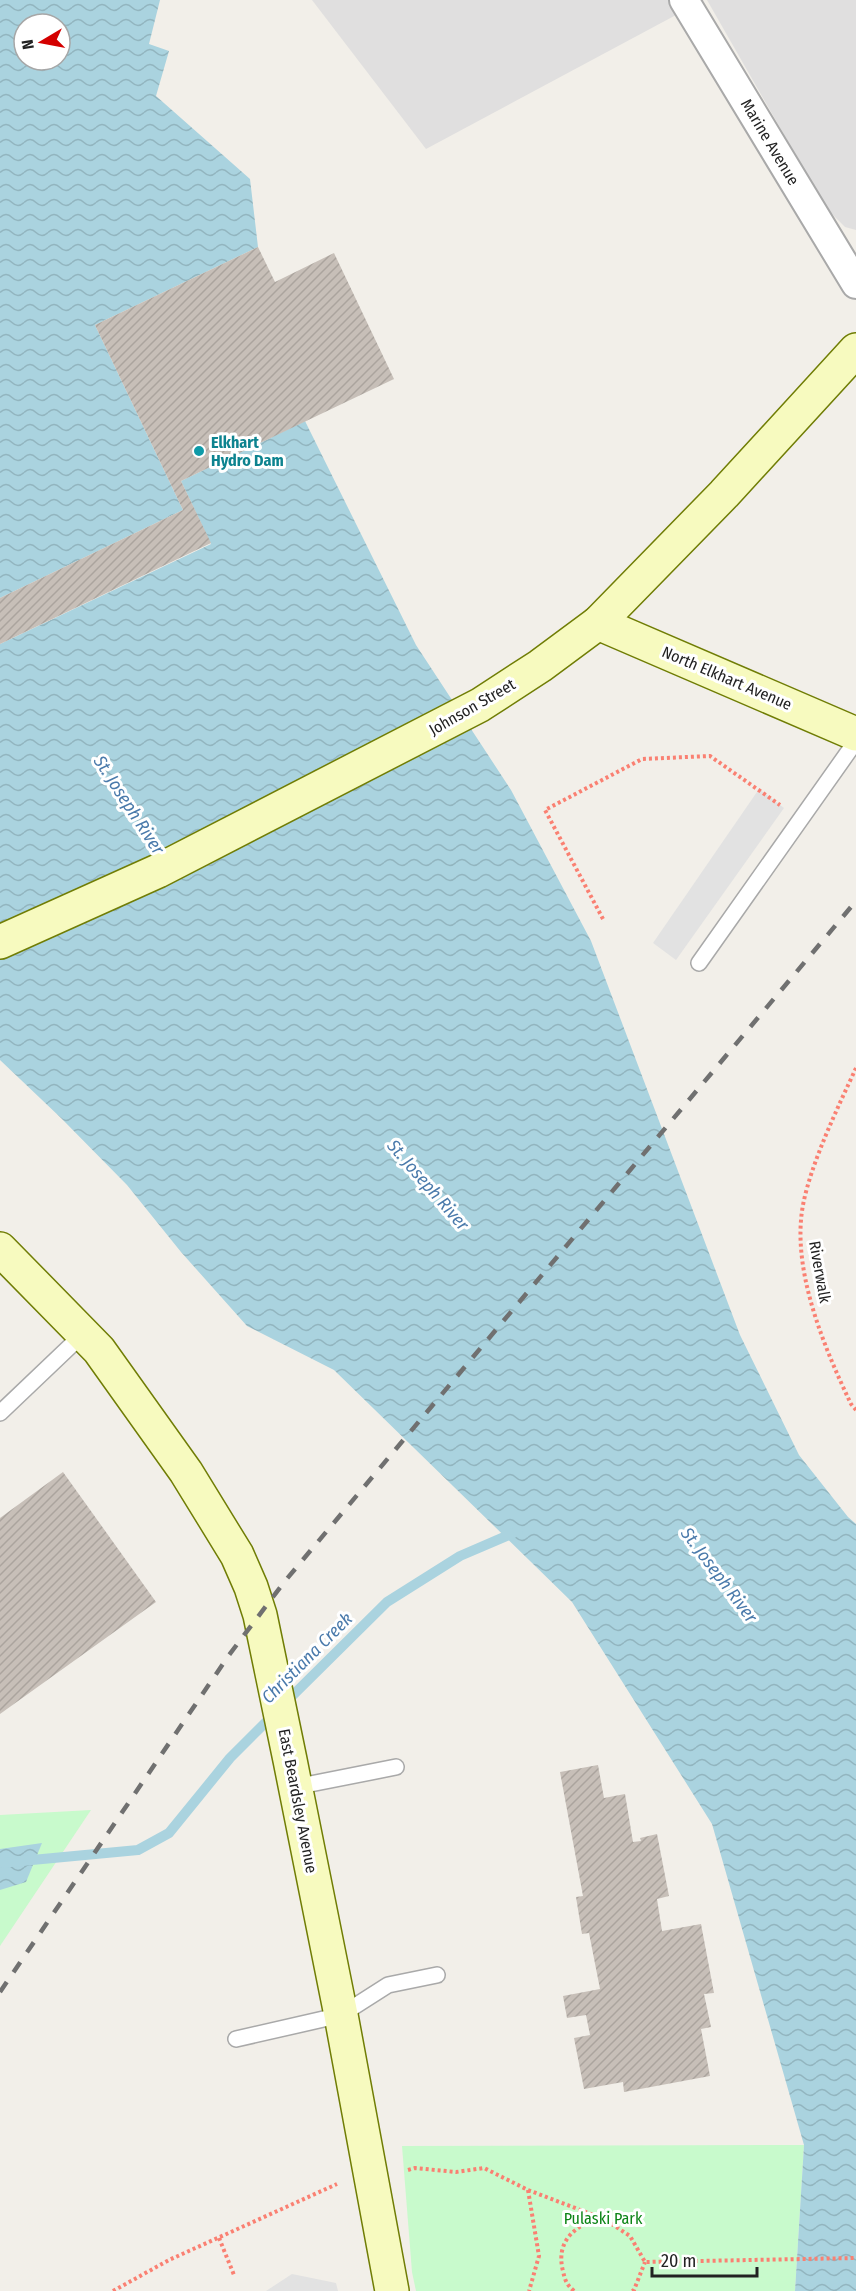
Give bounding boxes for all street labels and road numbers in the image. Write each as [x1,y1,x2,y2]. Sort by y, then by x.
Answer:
street label: Marine Avenue [737,96,803,189]
street label: North Elkhart Avenue [659,642,795,714]
street label: Johnson Street [425,674,519,739]
street label: Riverwalk [805,1239,835,1305]
street label: East Beardsley Avenue [275,1727,321,1875]

